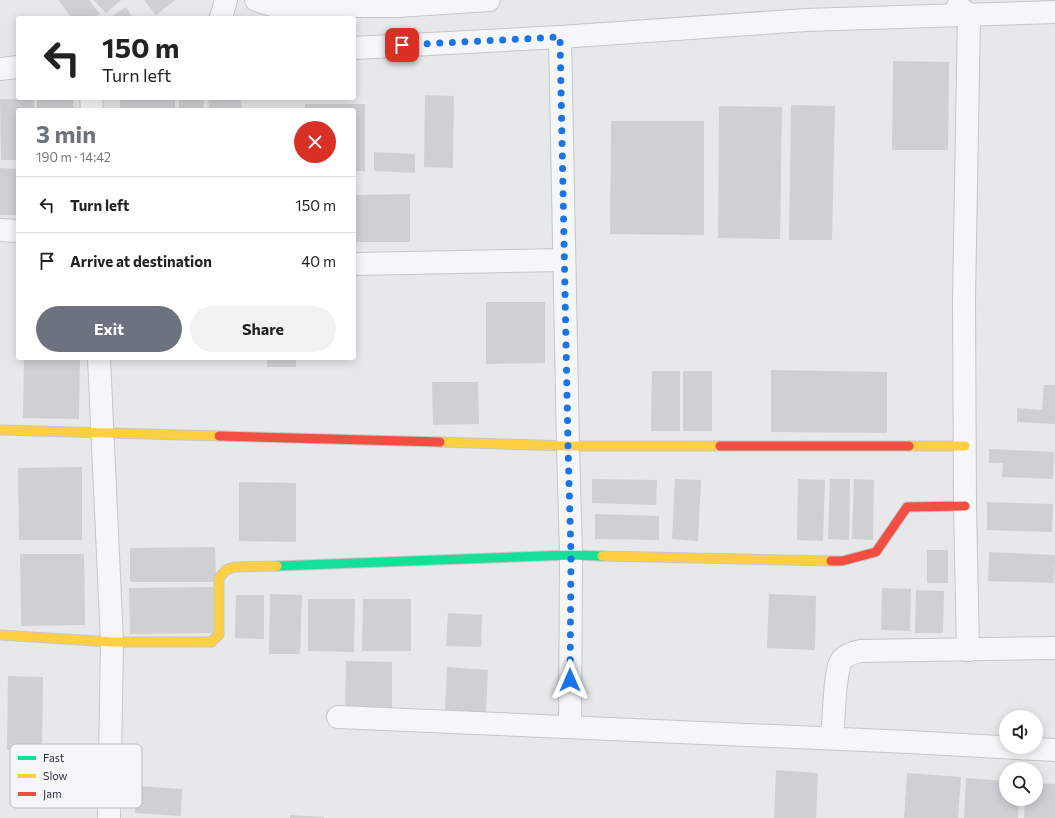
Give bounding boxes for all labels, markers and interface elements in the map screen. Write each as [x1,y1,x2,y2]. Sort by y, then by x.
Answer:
pin [385,28,419,62]
text: 150 m [102,30,179,64]
icon: left [36,32,88,84]
icon: arrive [391,34,413,56]
text: Turn left [102,64,171,86]
text: 3 min [36,119,96,148]
button: close [294,121,336,163]
text: 190 m · 14:42 [36,149,111,165]
icon: left [36,194,58,216]
text: Turn left [70,196,129,214]
text: 150 m [295,196,336,214]
icon: arrive [36,250,58,272]
text: Arrive at destination [70,252,212,270]
text: 40 m [301,252,336,270]
button: Exit [36,306,182,352]
button: Share [190,306,336,352]
position arrow [549,659,591,701]
map controls [999,710,1043,806]
button: sound [999,710,1043,754]
legend [10,744,142,808]
text: Fast [43,751,65,764]
button: search [999,762,1043,806]
text: Slow [43,769,68,782]
text: Jam [43,787,62,801]

